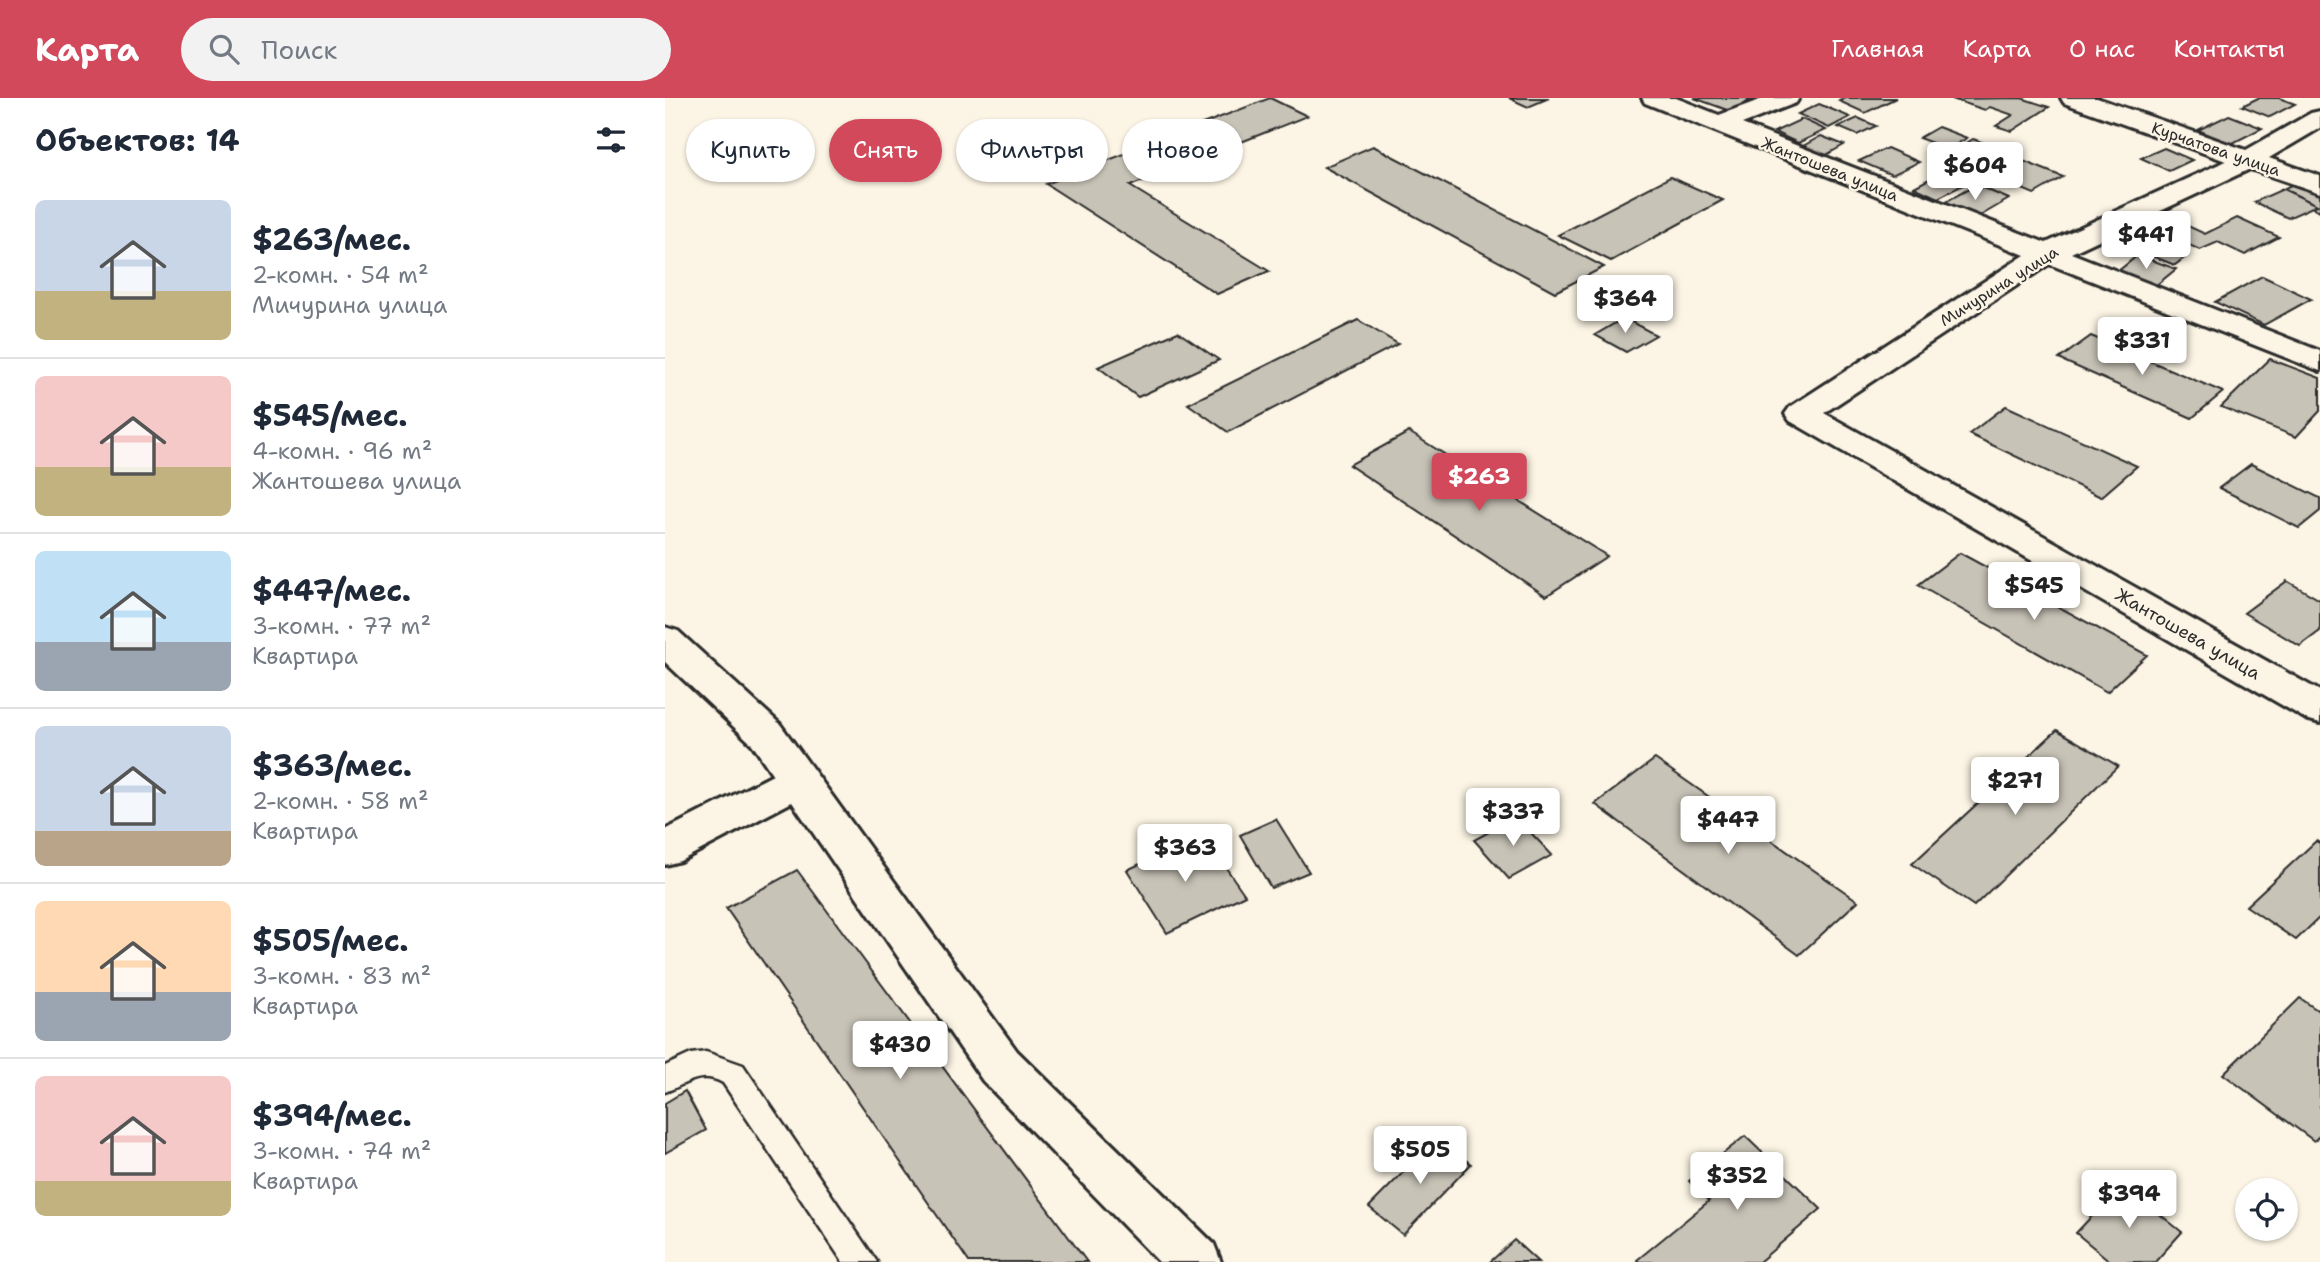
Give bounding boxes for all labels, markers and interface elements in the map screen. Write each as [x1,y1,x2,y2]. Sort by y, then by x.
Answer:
search box [181,18,671,81]
text: Карта [35,27,139,72]
icon: search [205,30,243,68]
text: Поиск [261,32,337,67]
text: Главная [1831,33,1924,65]
text: Карта [1962,33,2031,65]
text: О нас [2069,33,2135,65]
text: Контакты [2173,33,2285,65]
street label: Курчатова улица [2149,117,2283,181]
chip: Купить [686,119,815,182]
chip: Снять [829,119,942,182]
chip: Фильтры [956,119,1108,182]
chip: Новое [1122,119,1243,182]
text: Объектов: 14 [35,120,240,161]
icon: filters [592,121,630,159]
street label: Жантошева улица [1759,132,1901,206]
pin: $604 [1934,142,2016,202]
text: $604 [1943,150,2007,180]
pin: $441 [2105,212,2187,271]
text: $263/мес. [252,219,411,260]
text: $441 [2118,219,2174,249]
icon: home [91,228,175,312]
street label: Мичурина улица [1936,241,2062,331]
text: 2-комн. · 54 m² [252,260,429,290]
pin: $364 [1584,275,1666,335]
text: $364 [1593,283,1657,313]
text: Мичурина улица [252,290,447,320]
pin: $331 [2101,317,2183,377]
text: $331 [2114,325,2170,355]
text: $545/мес. [252,395,408,436]
icon: home [91,404,175,488]
text: 4-комн. · 96 m² [252,436,432,466]
pin: $263 [1438,454,1520,513]
text: $263 [1448,461,1510,491]
text: Жантошева улица [252,466,461,496]
pin: $545 [1993,562,2075,622]
text: $447/мес. [252,570,411,611]
text: $545 [2004,570,2064,600]
icon: home [91,579,175,663]
street label: Жантошева улица [2111,583,2265,685]
text: 3-комн. · 77 m² [252,611,431,641]
text: Квартира [252,641,358,671]
text: $363/мес. [252,745,412,786]
icon: home [91,754,175,838]
pin: $271 [1974,758,2056,817]
text: $271 [1987,765,2043,795]
text: 2-комн. · 58 m² [252,786,429,816]
pin: $337 [1472,788,1554,848]
text: $337 [1482,796,1544,826]
pin: $447 [1687,796,1769,856]
text: $447 [1697,804,1759,834]
text: Квартира [252,816,358,846]
pin: $363 [1144,824,1226,884]
text: $363 [1153,832,1217,862]
text: $505/мес. [252,920,409,961]
icon: home [91,929,175,1013]
text: 3-комн. · 83 m² [252,961,431,991]
text: Квартира [252,991,358,1021]
pin: $430 [859,1021,941,1081]
text: $430 [869,1029,931,1059]
text: $394/мес. [252,1095,412,1136]
icon: home [91,1104,175,1188]
pin: $505 [1379,1126,1461,1186]
text: $505 [1390,1134,1450,1164]
text: 3-комн. · 74 m² [252,1136,431,1166]
pin: $352 [1696,1152,1778,1212]
text: $352 [1706,1160,1768,1190]
text: Квартира [252,1166,358,1196]
pin: $394 [2088,1170,2170,1230]
text: $394 [2097,1178,2161,1208]
map controls [2235,1178,2298,1241]
button: locate [2235,1178,2298,1241]

